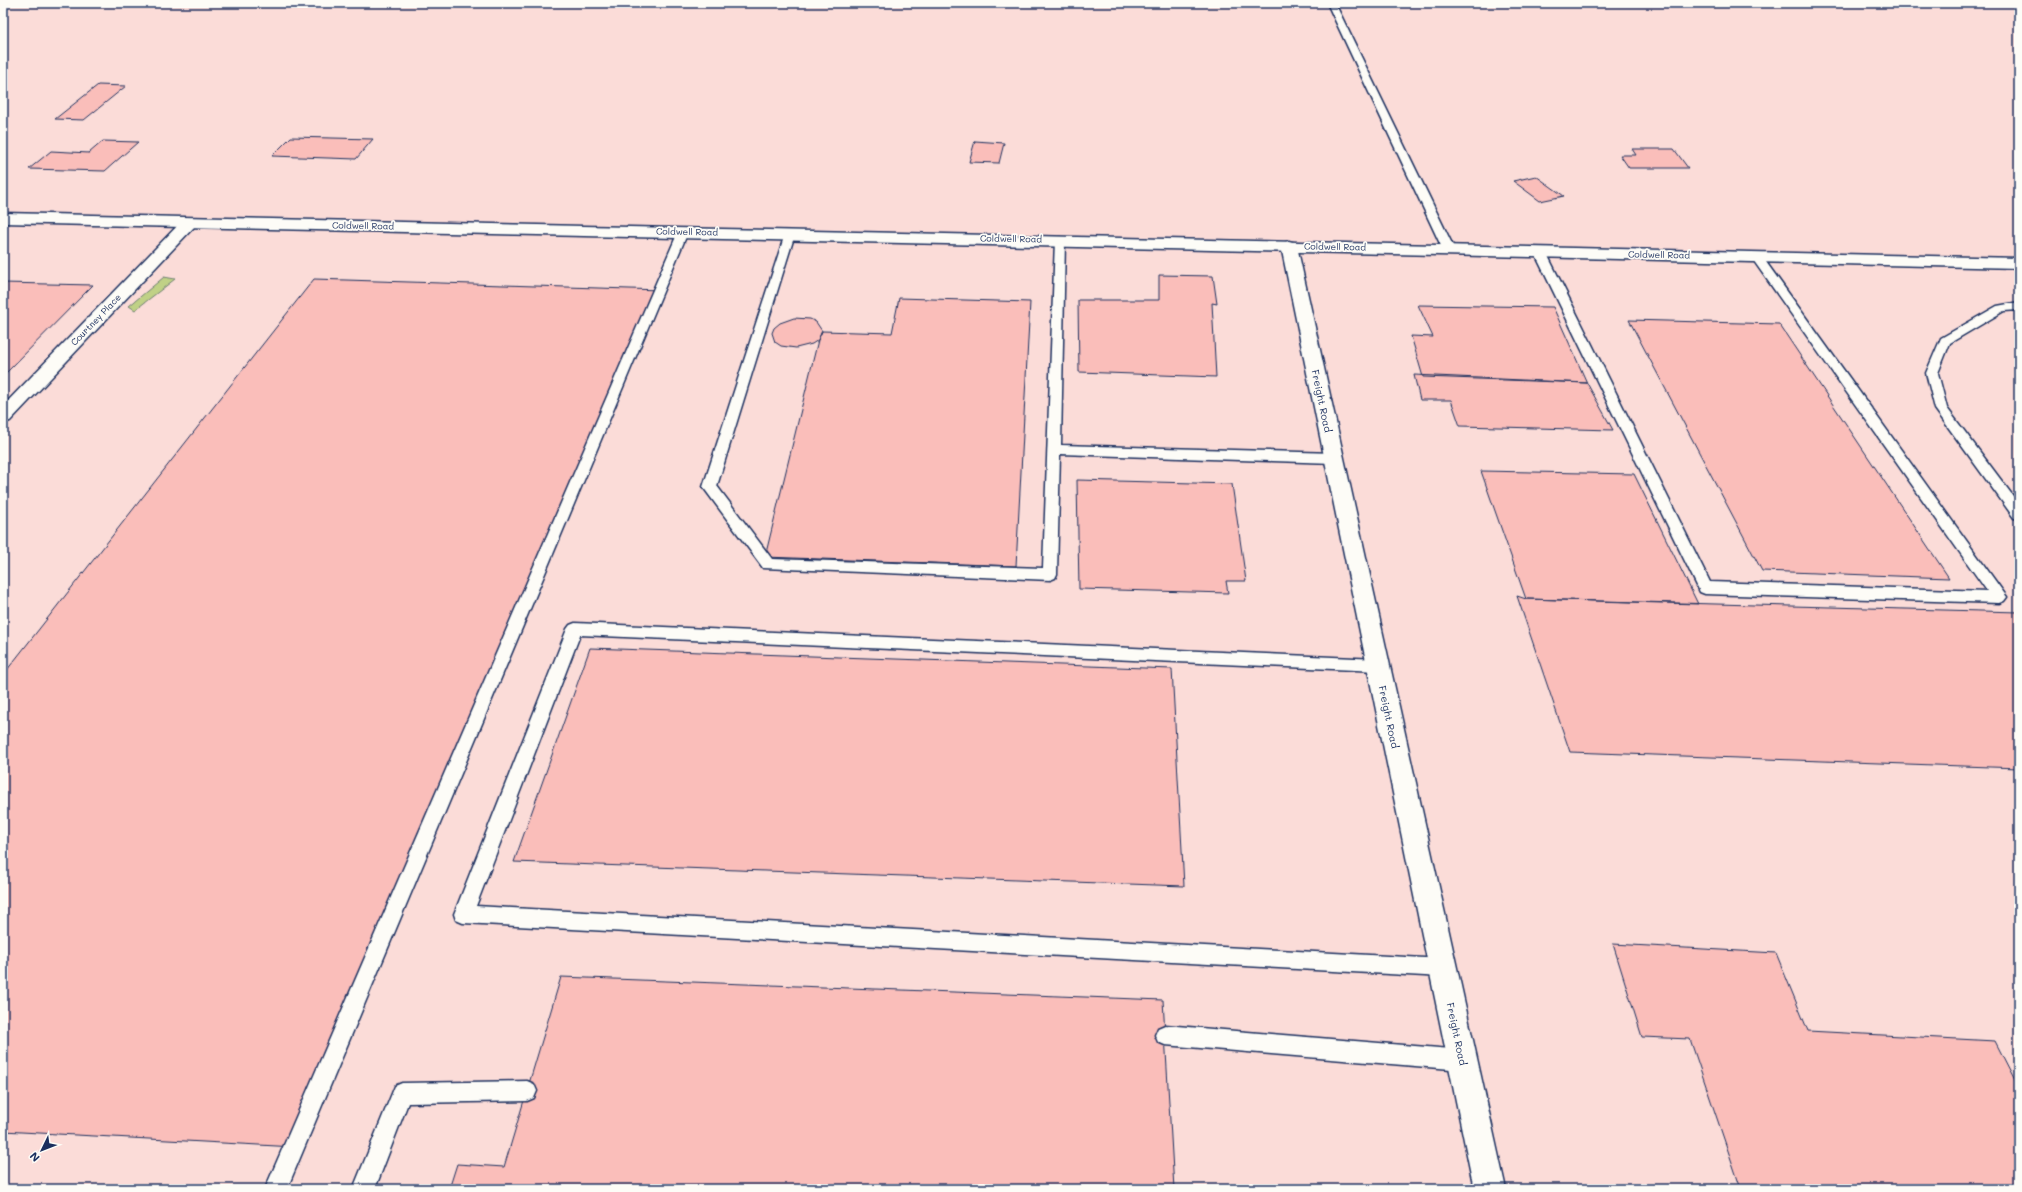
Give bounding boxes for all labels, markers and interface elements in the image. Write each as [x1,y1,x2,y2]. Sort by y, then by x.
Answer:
street label: Coldwell Road [332,219,394,232]
street label: Coldwell Road [656,225,718,238]
street label: Coldwell Road [980,232,1042,245]
street label: Coldwell Road [1304,240,1366,253]
street label: Coldwell Road [1628,248,1690,261]
street label: Courtney Place [68,292,123,348]
street label: Freight Road [1309,368,1335,434]
street label: Freight Road [1376,684,1402,750]
street label: Freight Road [1444,1001,1470,1067]
north arrow [22,1130,62,1170]
text: N [26,1149,43,1165]

